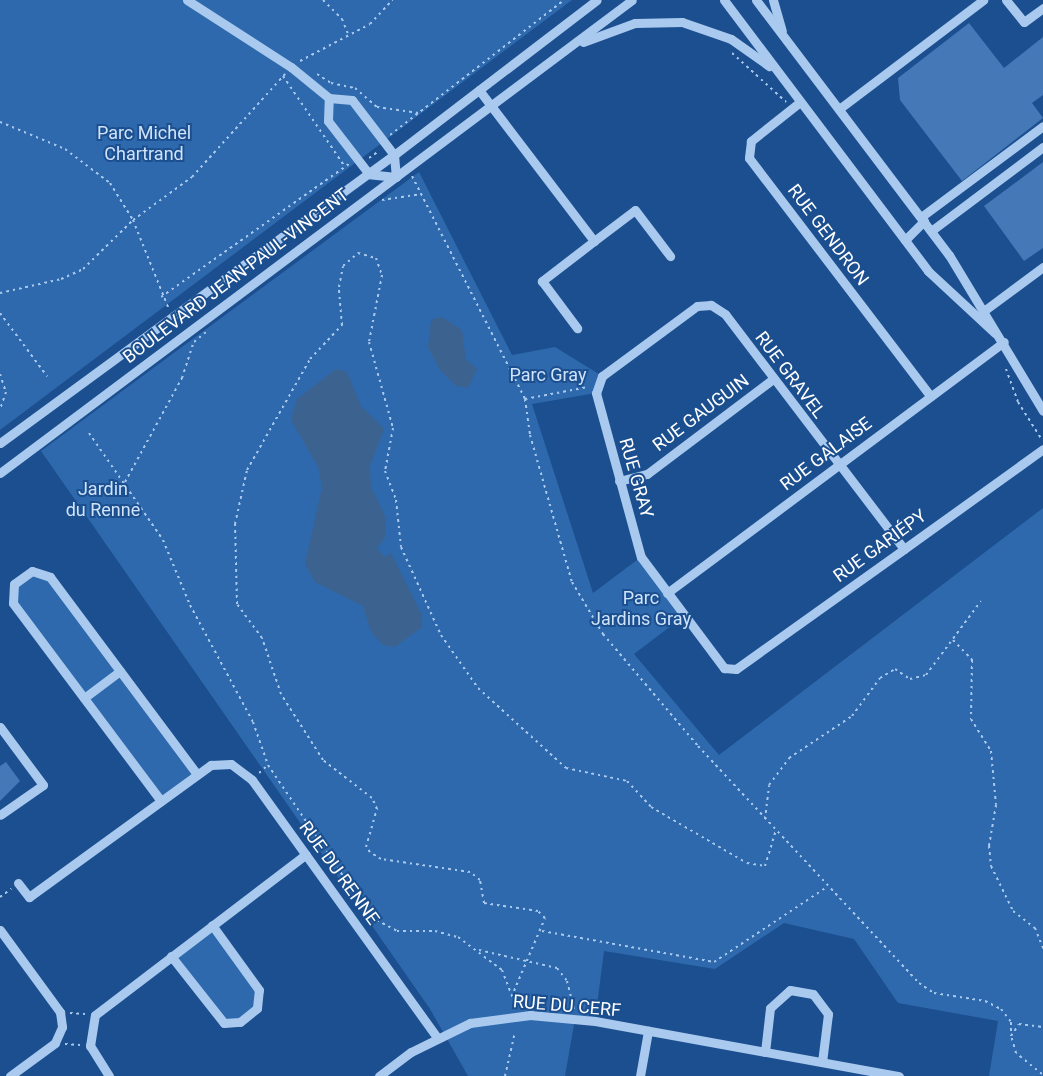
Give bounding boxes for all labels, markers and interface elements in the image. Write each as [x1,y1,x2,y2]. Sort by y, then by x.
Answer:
park label: Parc Michel Chartrand [97,123,191,166]
street label: RUE GENDRON [783,180,873,290]
street label: BOULEVARD JEAN-PAUL-VINCENT [119,184,353,368]
street label: RUE GRAVEL [750,327,830,423]
park label: Parc Gray [509,364,587,386]
street label: RUE GAUGUIN [649,370,753,456]
street label: RUE GALAISE [776,413,876,495]
street label: RUE GRAY [614,435,658,521]
park label: Jardin du Renne [66,479,140,522]
street label: RUE GARIÉPY [829,505,931,587]
park label: Parc Jardins Gray [591,588,691,630]
street label: RUE DU RENNE [294,817,384,929]
street label: RUE DU CERF [512,991,622,1021]

